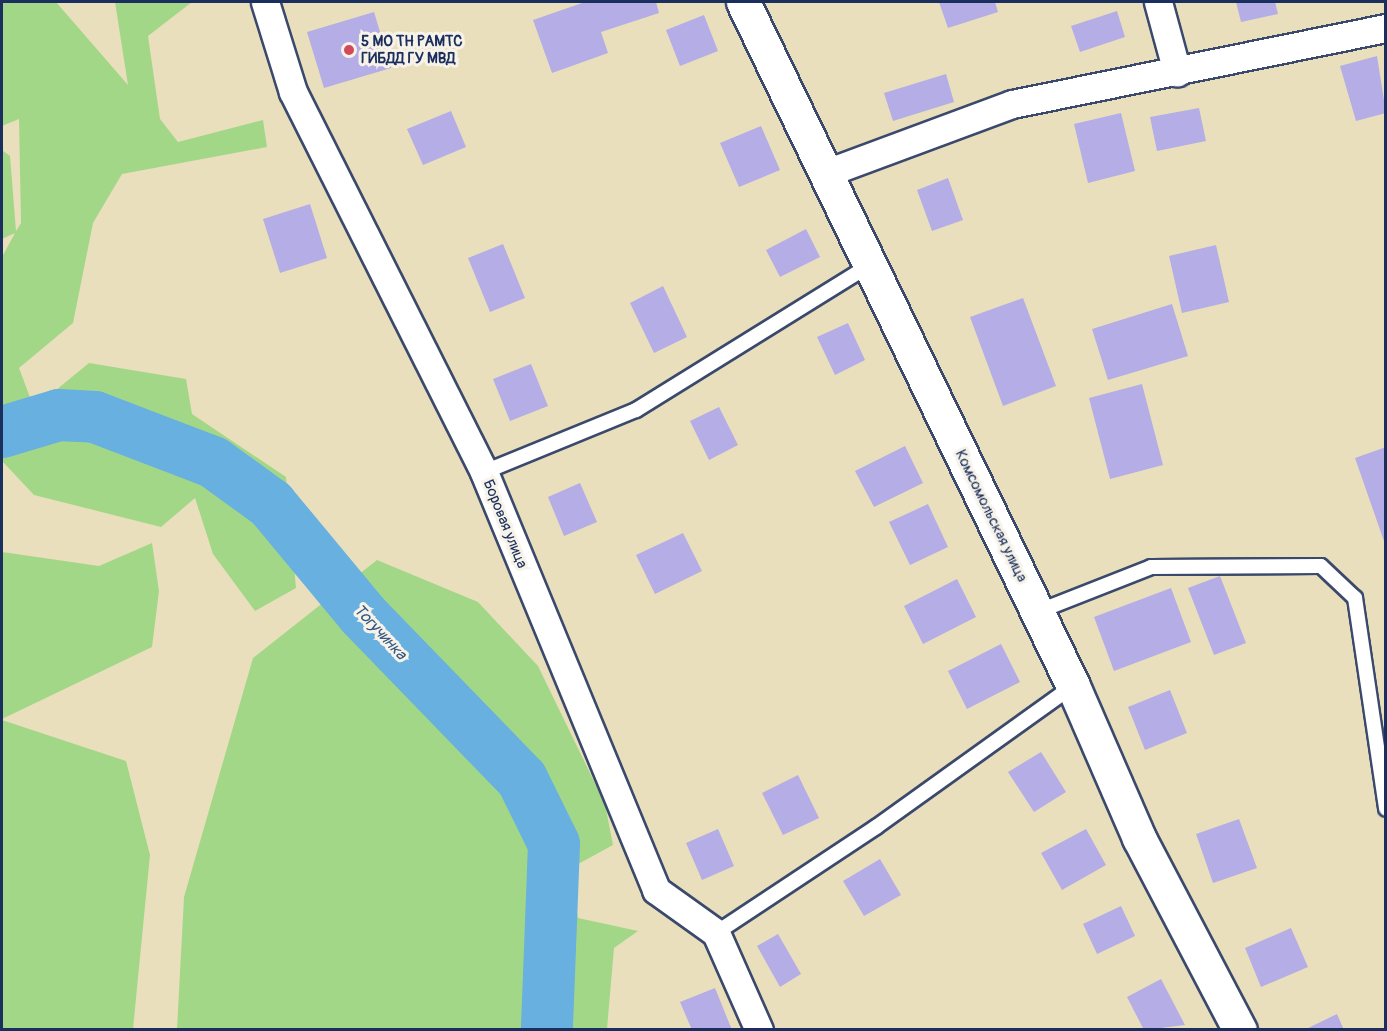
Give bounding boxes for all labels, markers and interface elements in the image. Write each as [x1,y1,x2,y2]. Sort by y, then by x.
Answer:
place label: 5 МО ТН РАМТС ГИБДД ГУ МВД [361,32,463,67]
marker: 5 МО ТН РАМТС ГИБДД ГУ МВД [342,43,356,57]
street label: Комсомольская улица [951,447,1031,585]
street label: Боровая улица [479,477,531,571]
water label: Тогучинка [350,600,410,664]

